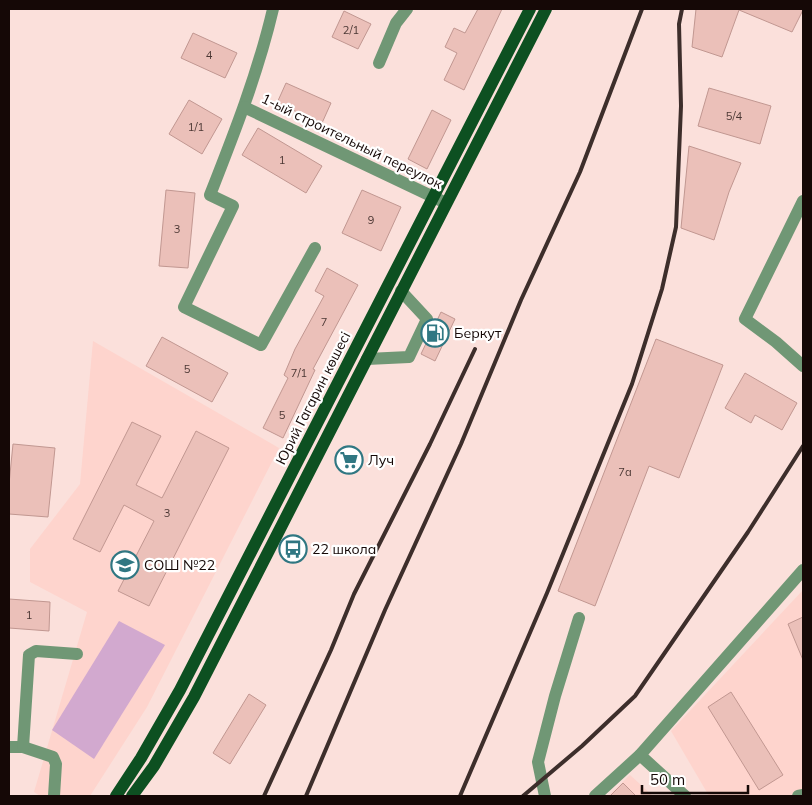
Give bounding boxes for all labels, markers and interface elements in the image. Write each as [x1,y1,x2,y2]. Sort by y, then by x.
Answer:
house number: 2/1 [343,23,359,37]
house number: 4 [206,48,213,62]
street label: 1-ый строительный переулок [259,90,445,192]
house number: 5/4 [726,109,743,123]
house number: 1/1 [188,120,204,134]
house number: 1 [279,153,285,167]
house number: 9 [368,213,374,227]
house number: 3 [174,222,180,236]
house number: 7 [321,315,327,329]
fuel station icon: Беркут [420,318,450,348]
place label: Беркут [454,324,502,342]
street label: Юрий Гагарин көшесі [272,328,354,468]
house number: 5 [184,362,191,376]
house number: 7/1 [291,366,307,380]
house number: 5 [279,408,286,422]
supermarket icon: Луч [334,445,364,475]
place label: Луч [368,451,394,469]
house number: 7а [618,465,632,479]
house number: 3 [164,506,170,520]
bus stop icon: 22 школа [278,534,308,564]
place label: 22 школа [312,540,376,558]
school or university icon: СОШ №22 [110,550,140,580]
place label: СОШ №22 [144,556,215,574]
house number: 1 [26,608,32,622]
scale bar [642,762,748,794]
text: 50 m [650,770,685,789]

